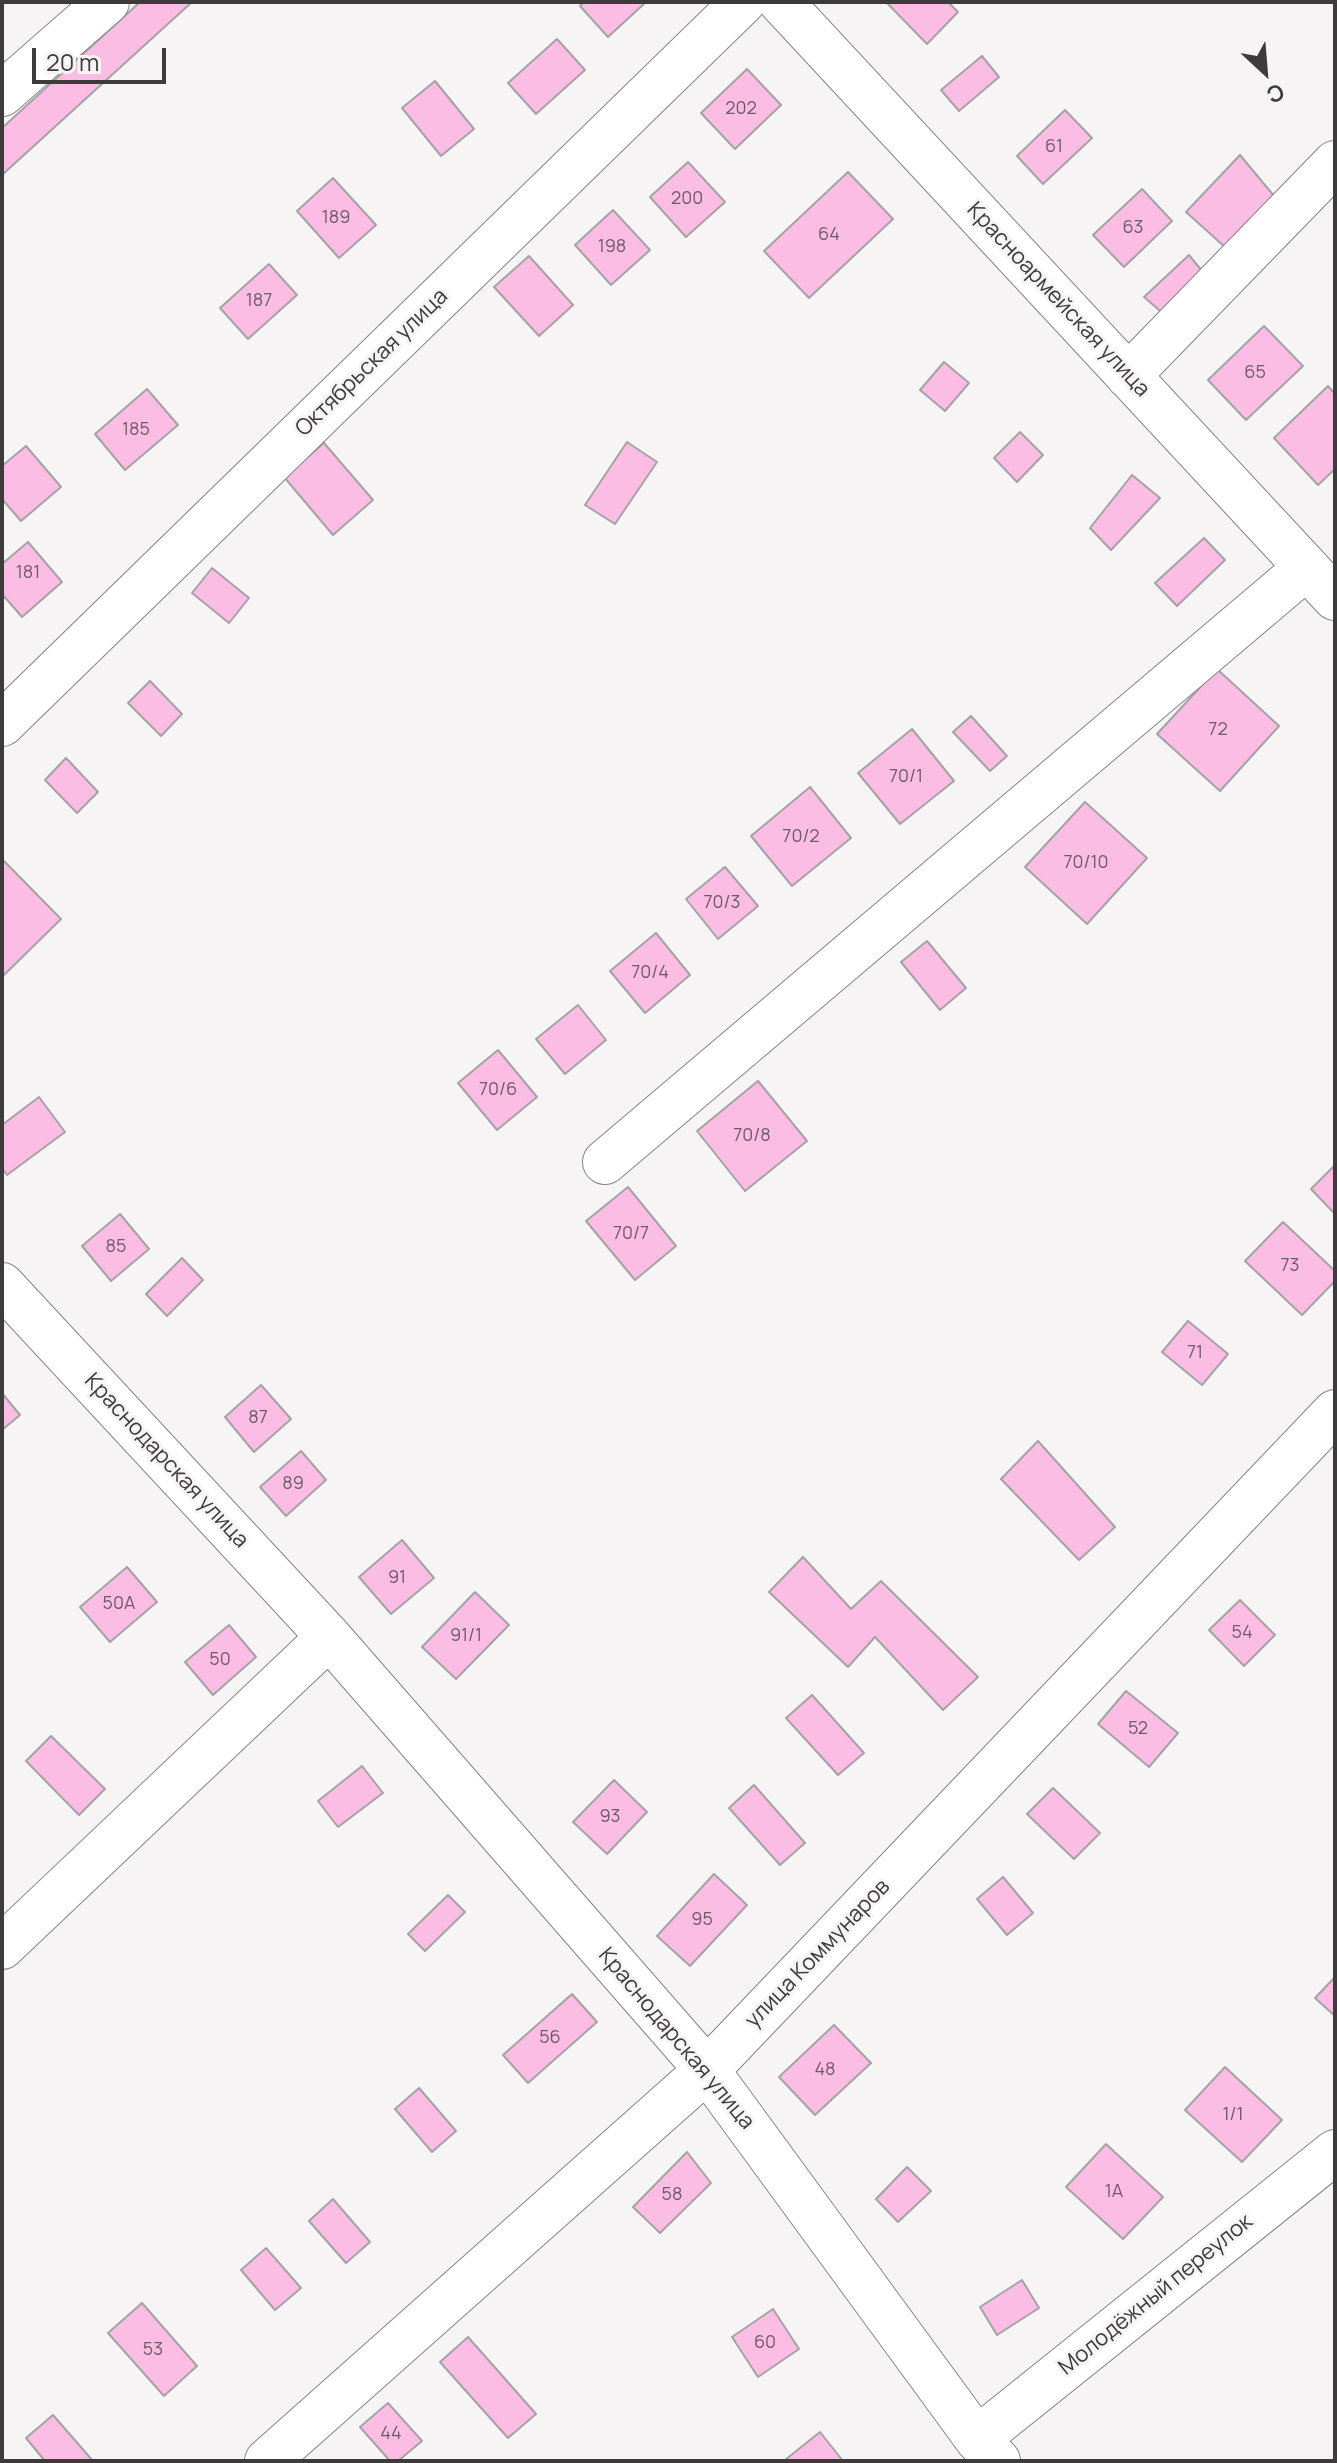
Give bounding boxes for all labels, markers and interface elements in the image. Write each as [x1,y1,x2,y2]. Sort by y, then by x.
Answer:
scale bar [36,32,170,82]
north arrow [1225,32,1305,112]
text: 20 m [46,45,99,78]
text: С [1262,77,1289,111]
house number: 202 [725,98,757,120]
house number: 61 [1045,136,1063,158]
house number: 200 [671,188,703,210]
street label: Красноармейская улица [961,197,1155,403]
house number: 189 [322,207,350,229]
house number: 63 [1122,217,1144,239]
house number: 64 [818,224,840,246]
house number: 198 [598,236,626,258]
street label: Октябрьская улица [290,284,454,442]
house number: 187 [246,290,272,312]
house number: 65 [1244,362,1266,384]
house number: 185 [122,419,150,441]
house number: 181 [16,562,40,584]
house number: 72 [1208,719,1228,741]
house number: 70/1 [889,766,923,788]
house number: 70/2 [782,826,820,848]
house number: 70/10 [1064,852,1108,874]
house number: 70/3 [704,892,740,914]
house number: 70/4 [631,962,669,984]
house number: 70/6 [479,1079,517,1101]
house number: 70/8 [733,1125,771,1147]
house number: 70/7 [613,1223,649,1245]
house number: 85 [106,1236,126,1258]
house number: 73 [1281,1255,1299,1277]
house number: 71 [1187,1342,1203,1364]
street label: Краснодарская улица [78,1368,254,1554]
house number: 87 [248,1407,268,1429]
house number: 89 [282,1473,304,1495]
house number: 91 [388,1567,406,1589]
house number: 50А [103,1593,135,1615]
house number: 54 [1231,1622,1253,1644]
house number: 91/1 [450,1625,482,1647]
house number: 50 [209,1649,231,1671]
house number: 52 [1128,1718,1148,1740]
house number: 93 [599,1806,621,1828]
street label: улица Коммунаров [740,1874,896,2034]
house number: 95 [691,1909,713,1931]
street label: Краснодарская улица [592,1943,760,2135]
house number: 56 [539,2027,561,2049]
house number: 48 [814,2059,836,2081]
house number: 1/1 [1222,2104,1244,2126]
house number: 1А [1105,2181,1123,2203]
house number: 58 [662,2184,682,2206]
street label: Молодёжный переулок [1054,2209,1258,2381]
house number: 60 [754,2332,776,2354]
house number: 53 [143,2339,163,2361]
house number: 44 [380,2423,402,2445]

